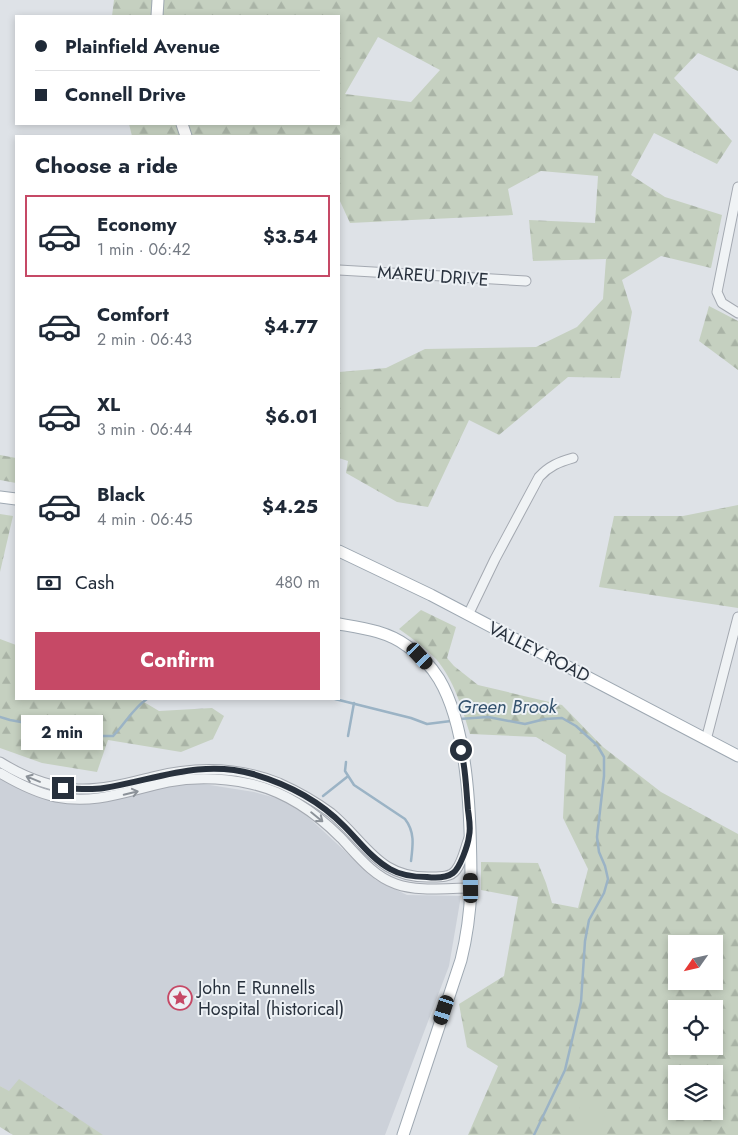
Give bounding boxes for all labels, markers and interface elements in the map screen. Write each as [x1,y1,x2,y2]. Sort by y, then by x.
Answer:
text: Plainfield Avenue [65,33,220,60]
text: Connell Drive [65,81,186,108]
text: Choose a ride [35,149,178,181]
text: Economy [97,211,177,238]
icon: car [37,214,82,259]
text: $3.54 [263,223,318,250]
text: 1 min · 06:42 [97,238,191,261]
street label: MAREU DRIVE [376,259,490,293]
text: Comfort [97,301,169,328]
icon: car [37,304,82,349]
text: $4.77 [264,313,318,340]
text: 2 min · 06:43 [97,328,192,351]
text: XL [97,391,120,418]
icon: car [37,394,82,439]
text: $6.01 [265,403,318,430]
text: 3 min · 06:44 [97,418,192,441]
text: Black [97,481,145,508]
icon: car [37,484,82,529]
text: $4.25 [262,493,318,520]
text: 4 min · 06:45 [97,508,193,531]
icon: cash [35,569,63,597]
text: Cash [75,569,115,596]
text: 480 m [275,571,320,594]
street label: VALLEY ROAD [483,615,595,689]
button: Confirm [35,632,320,690]
car [404,640,435,672]
water label: Green Brook [457,693,558,720]
callout: 2 min [22,716,104,750]
text: 2 min [41,721,83,744]
route start [450,739,472,761]
one-way arrow [26,774,41,783]
route end [52,777,74,799]
one-way arrow [122,787,138,797]
one-way arrow [310,812,323,823]
car [463,873,478,903]
north arrow [668,935,722,990]
map controls [668,935,723,1120]
place label: John E Runnells Hospital (historical) [196,975,344,1022]
place icon: John E Runnells Hospital (historical) [167,985,193,1011]
car [432,993,455,1027]
button: locate [668,1000,723,1055]
button: layers [668,1065,723,1120]

